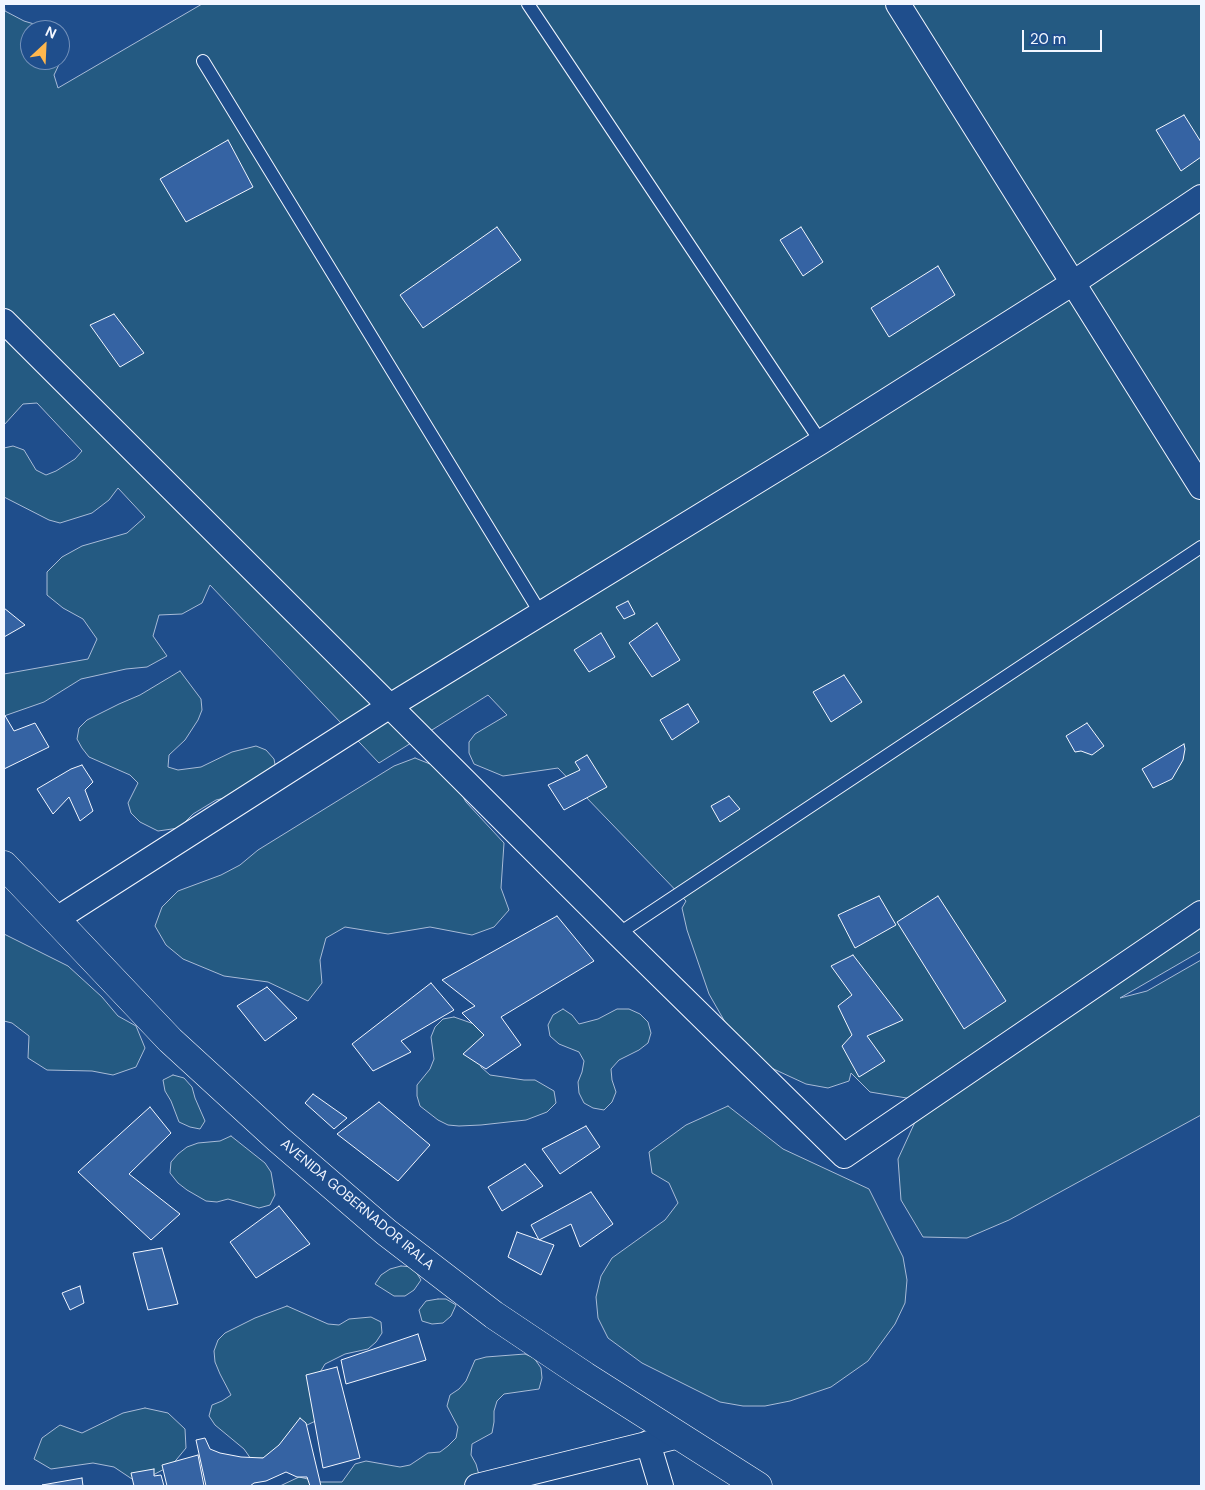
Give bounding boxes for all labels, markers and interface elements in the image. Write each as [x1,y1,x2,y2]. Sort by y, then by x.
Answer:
north arrow [20,20,70,70]
scale bar [1025,20,1105,52]
text: N [42,22,59,43]
text: 20 m [1030,29,1066,49]
street label: AVENIDA GOBERNADOR IRALA [277,1136,437,1274]

